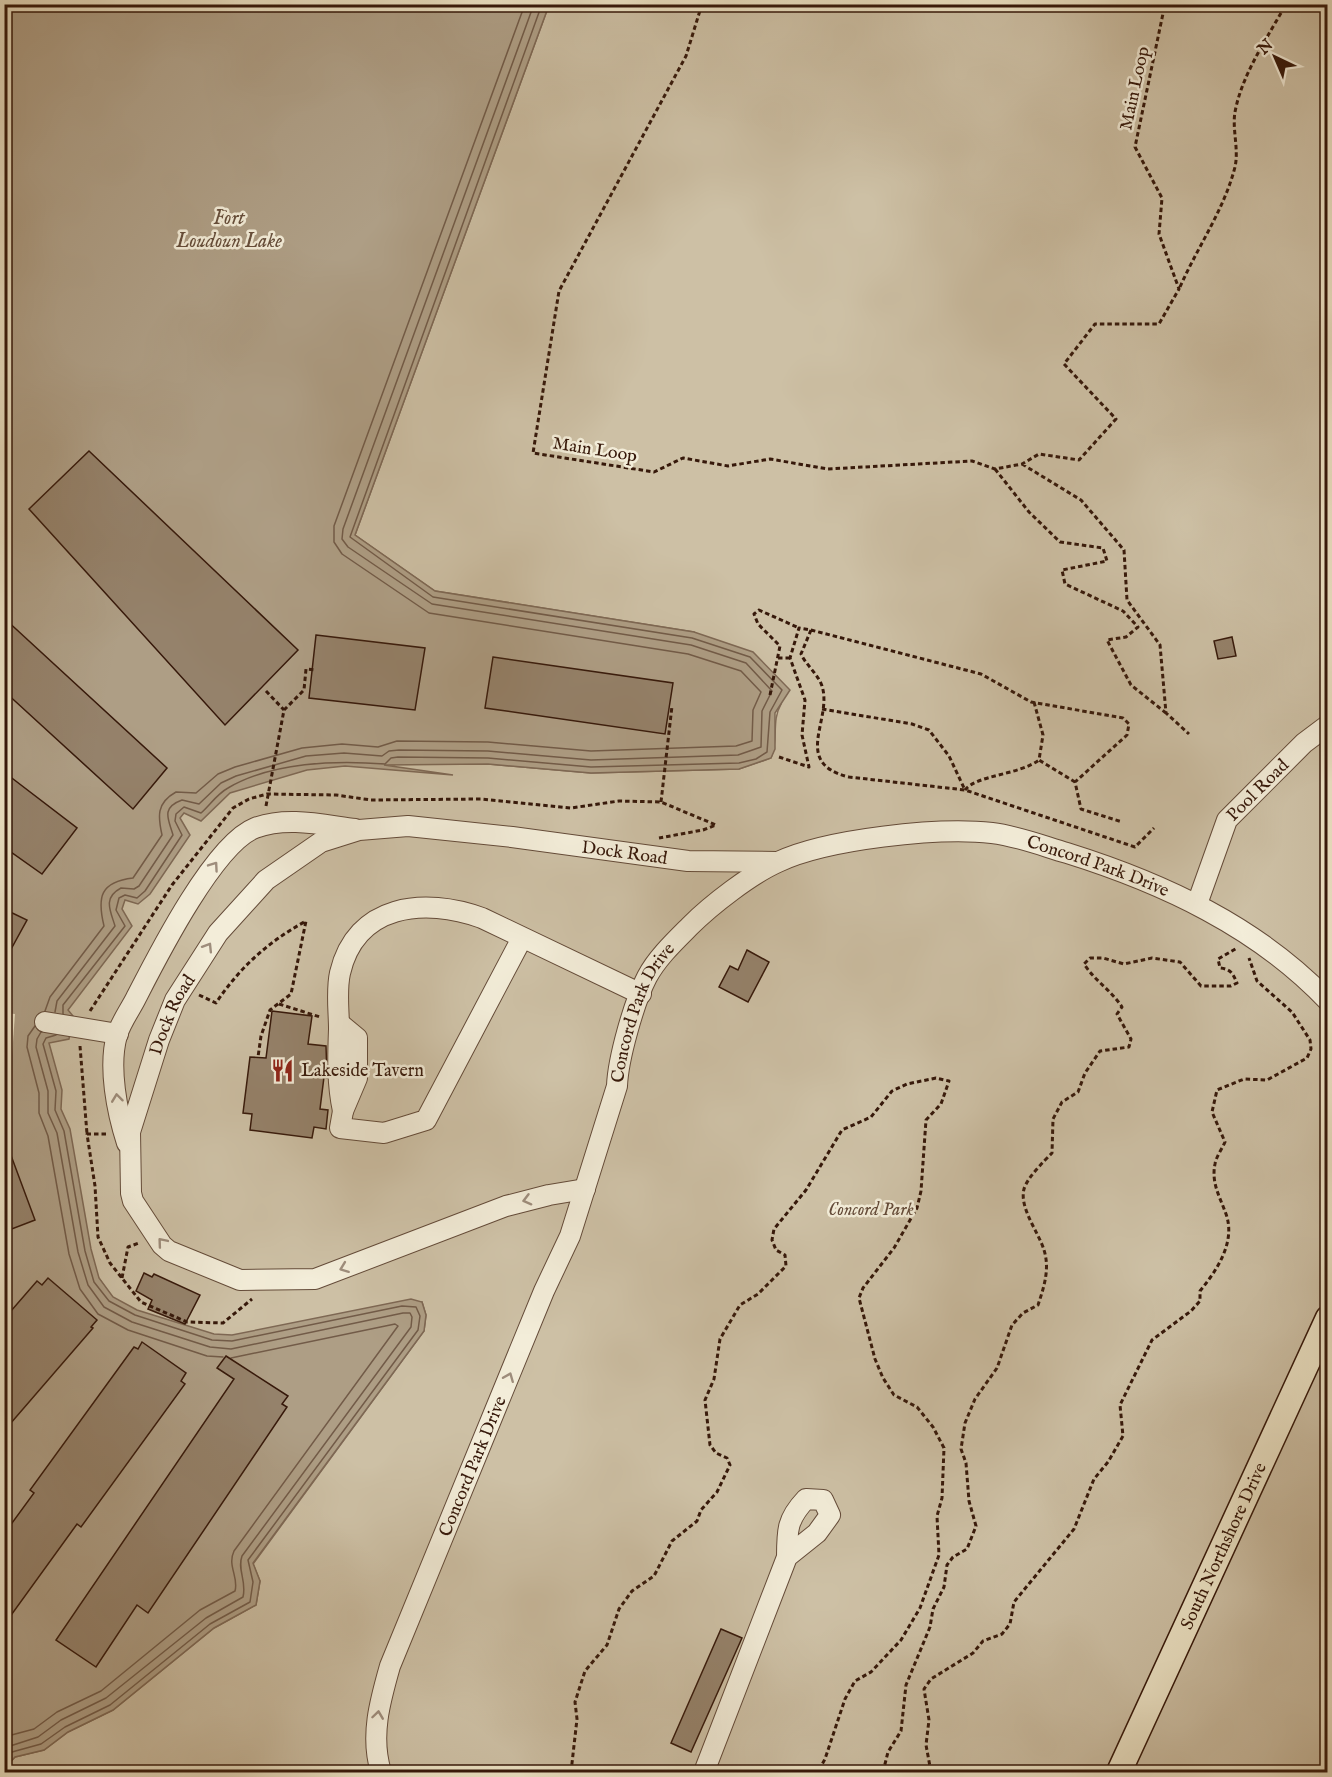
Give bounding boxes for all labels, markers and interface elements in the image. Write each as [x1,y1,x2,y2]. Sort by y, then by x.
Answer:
north arrow [1245,27,1305,87]
text: N [1253,36,1278,60]
street label: Main Loop [1115,44,1156,132]
water label: Fort Loudoun Lake [175,206,282,254]
street label: Main Loop [551,432,639,469]
street label: Pool Road [1222,754,1295,827]
street label: Concord Park Drive [1024,831,1172,903]
street label: Dock Road [580,837,669,871]
one-way arrow [207,862,218,873]
street label: Concord Park Drive [607,938,681,1084]
one-way arrow [200,943,211,954]
street label: Dock Road [145,970,201,1058]
restaurant icon: Lakeside Tavern [270,1057,296,1083]
place label: Lakeside Tavern [301,1060,424,1083]
one-way arrow [112,1093,124,1102]
one-way arrow [523,1193,533,1206]
park label: Concord Park [828,1199,914,1222]
one-way arrow [158,1238,169,1249]
one-way arrow [340,1260,350,1273]
one-way arrow [502,1372,514,1383]
street label: Concord Park Drive [434,1393,513,1540]
street label: South Northshore Drive [1176,1459,1273,1634]
one-way arrow [371,1710,383,1719]

